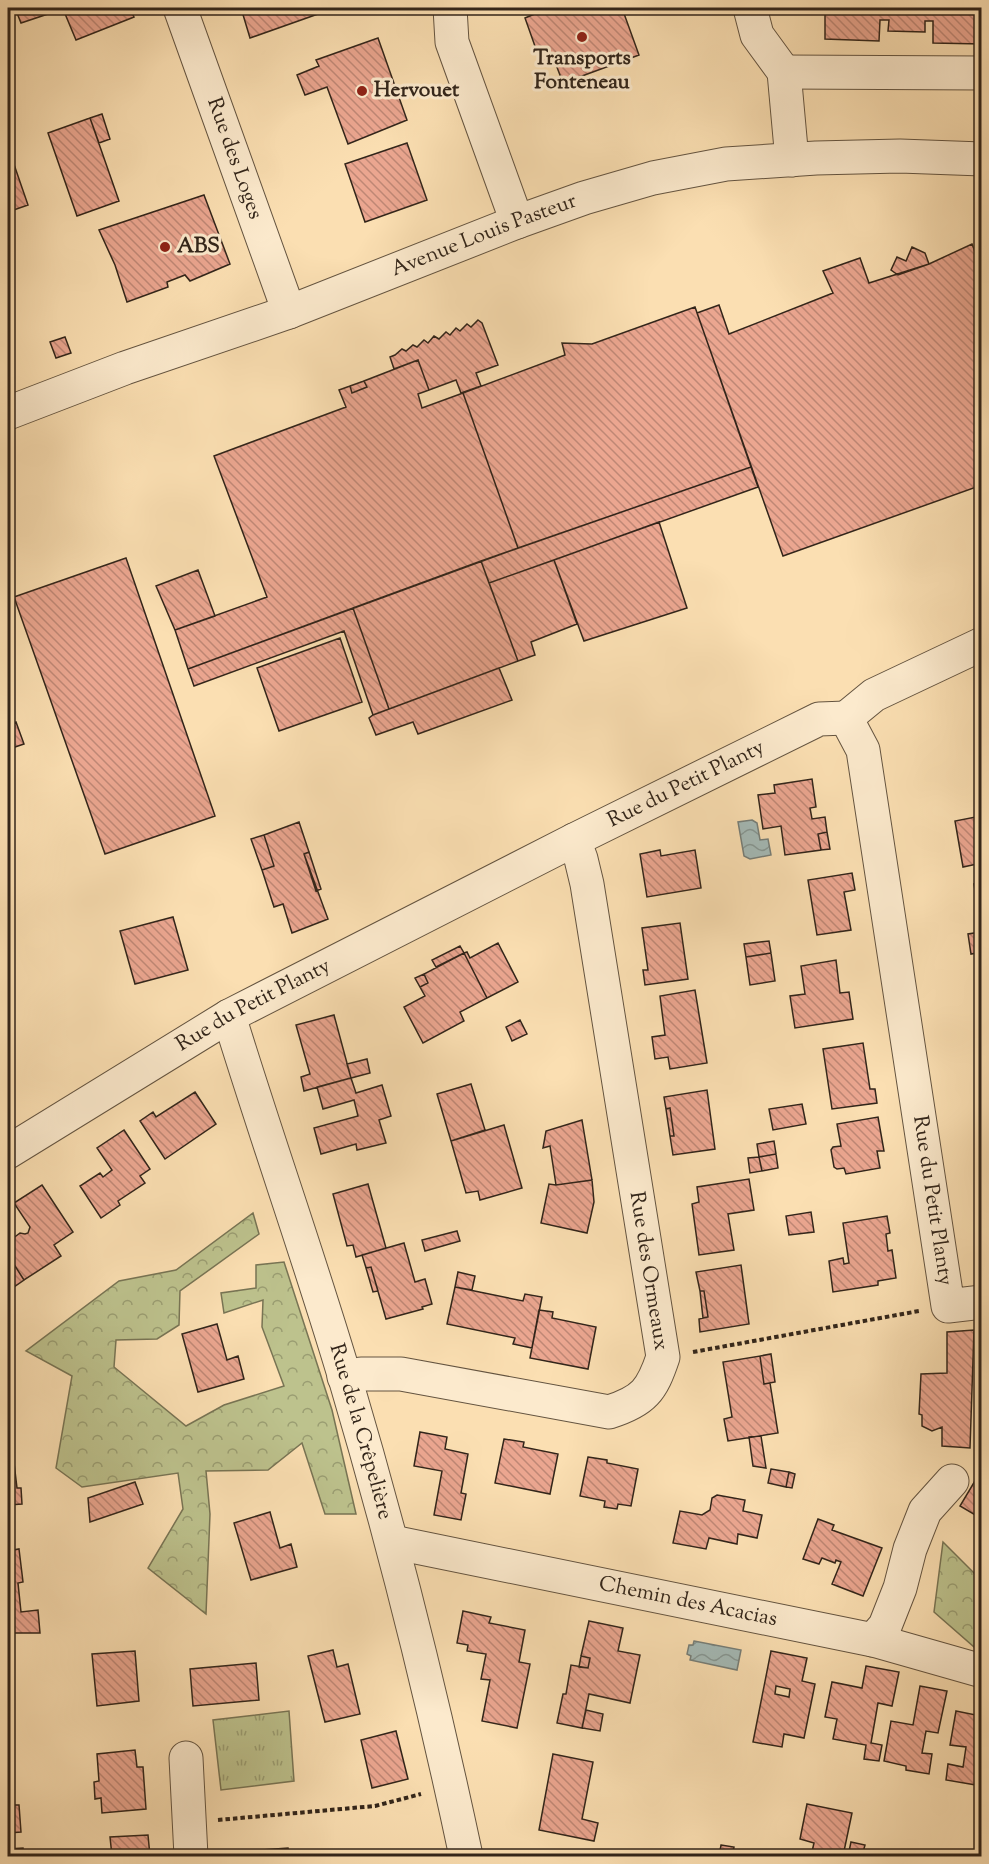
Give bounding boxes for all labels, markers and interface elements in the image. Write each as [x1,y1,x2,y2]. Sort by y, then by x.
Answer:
marker: Transports Fonteneau [575,30,589,44]
place label: Transports Fonteneau [533,44,631,98]
place label: Hervouet [374,76,460,106]
marker: Hervouet [355,84,369,98]
street label: Rue des Loges [198,94,270,224]
street label: Avenue Louis Pasteur [387,187,581,285]
place label: ABS [177,232,220,262]
marker: ABS [158,240,172,254]
street label: Rue du Petit Planty [603,733,770,836]
street label: Rue du Petit Planty [171,951,336,1060]
street label: Rue du Petit Planty [904,1113,960,1288]
street label: Rue des Ormeaux [621,1189,675,1353]
street label: Rue de la Crêpelière [321,1340,399,1523]
street label: Chemin des Acacias [596,1569,780,1635]

